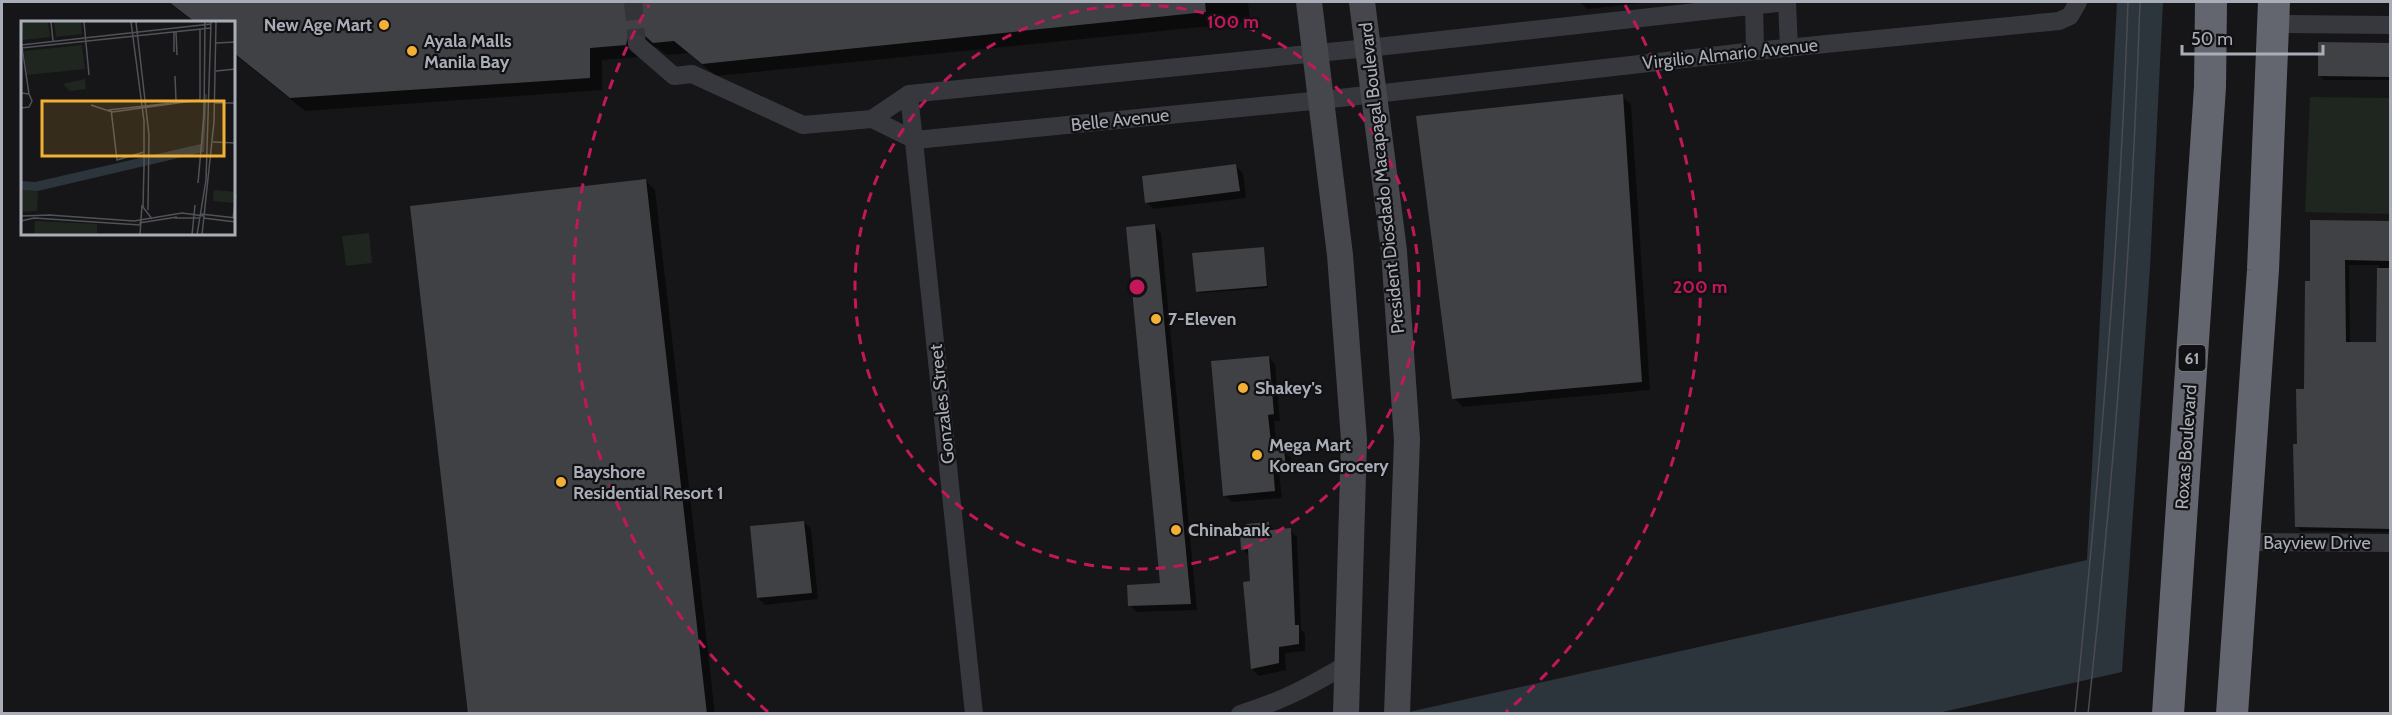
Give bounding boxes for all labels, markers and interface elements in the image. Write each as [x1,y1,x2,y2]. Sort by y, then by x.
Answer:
text: 100 m [1207,11,1259,33]
place label: New Age Mart [264,14,372,36]
marker: New Age Mart [377,18,391,32]
scale bar [2182,18,2323,56]
inset map [21,21,236,236]
street label: President Diosdado Macapagal Boulevard [1355,21,1409,335]
text: 50 m [2191,28,2233,50]
place label: Ayala Malls Manila Bay [424,30,512,73]
street label: Virgilio Almario Avenue [1641,34,1819,74]
marker: Ayala Malls Manila Bay [405,44,419,58]
street label: Belle Avenue [1070,104,1170,136]
text: 200 m [1673,276,1727,298]
centre of rings [1127,277,1147,297]
place label: 7-Eleven [1168,308,1236,330]
marker: 7-Eleven [1149,312,1163,326]
street label: Gonzales Street [925,343,959,465]
road number: 61 [2178,345,2206,371]
place label: Shakey's [1255,377,1322,399]
marker: Shakey's [1236,381,1250,395]
street label: Roxas Boulevard [2171,384,2201,510]
place label: Mega Mart Korean Grocery [1269,434,1389,477]
marker: Mega Mart Korean Grocery [1250,448,1264,462]
place label: Bayshore Residential Resort 1 [573,461,724,504]
marker: Bayshore Residential Resort 1 [554,475,568,489]
place label: Chinabank [1188,519,1270,541]
marker: Chinabank [1169,523,1183,537]
street label: Bayview Drive [2263,532,2371,554]

